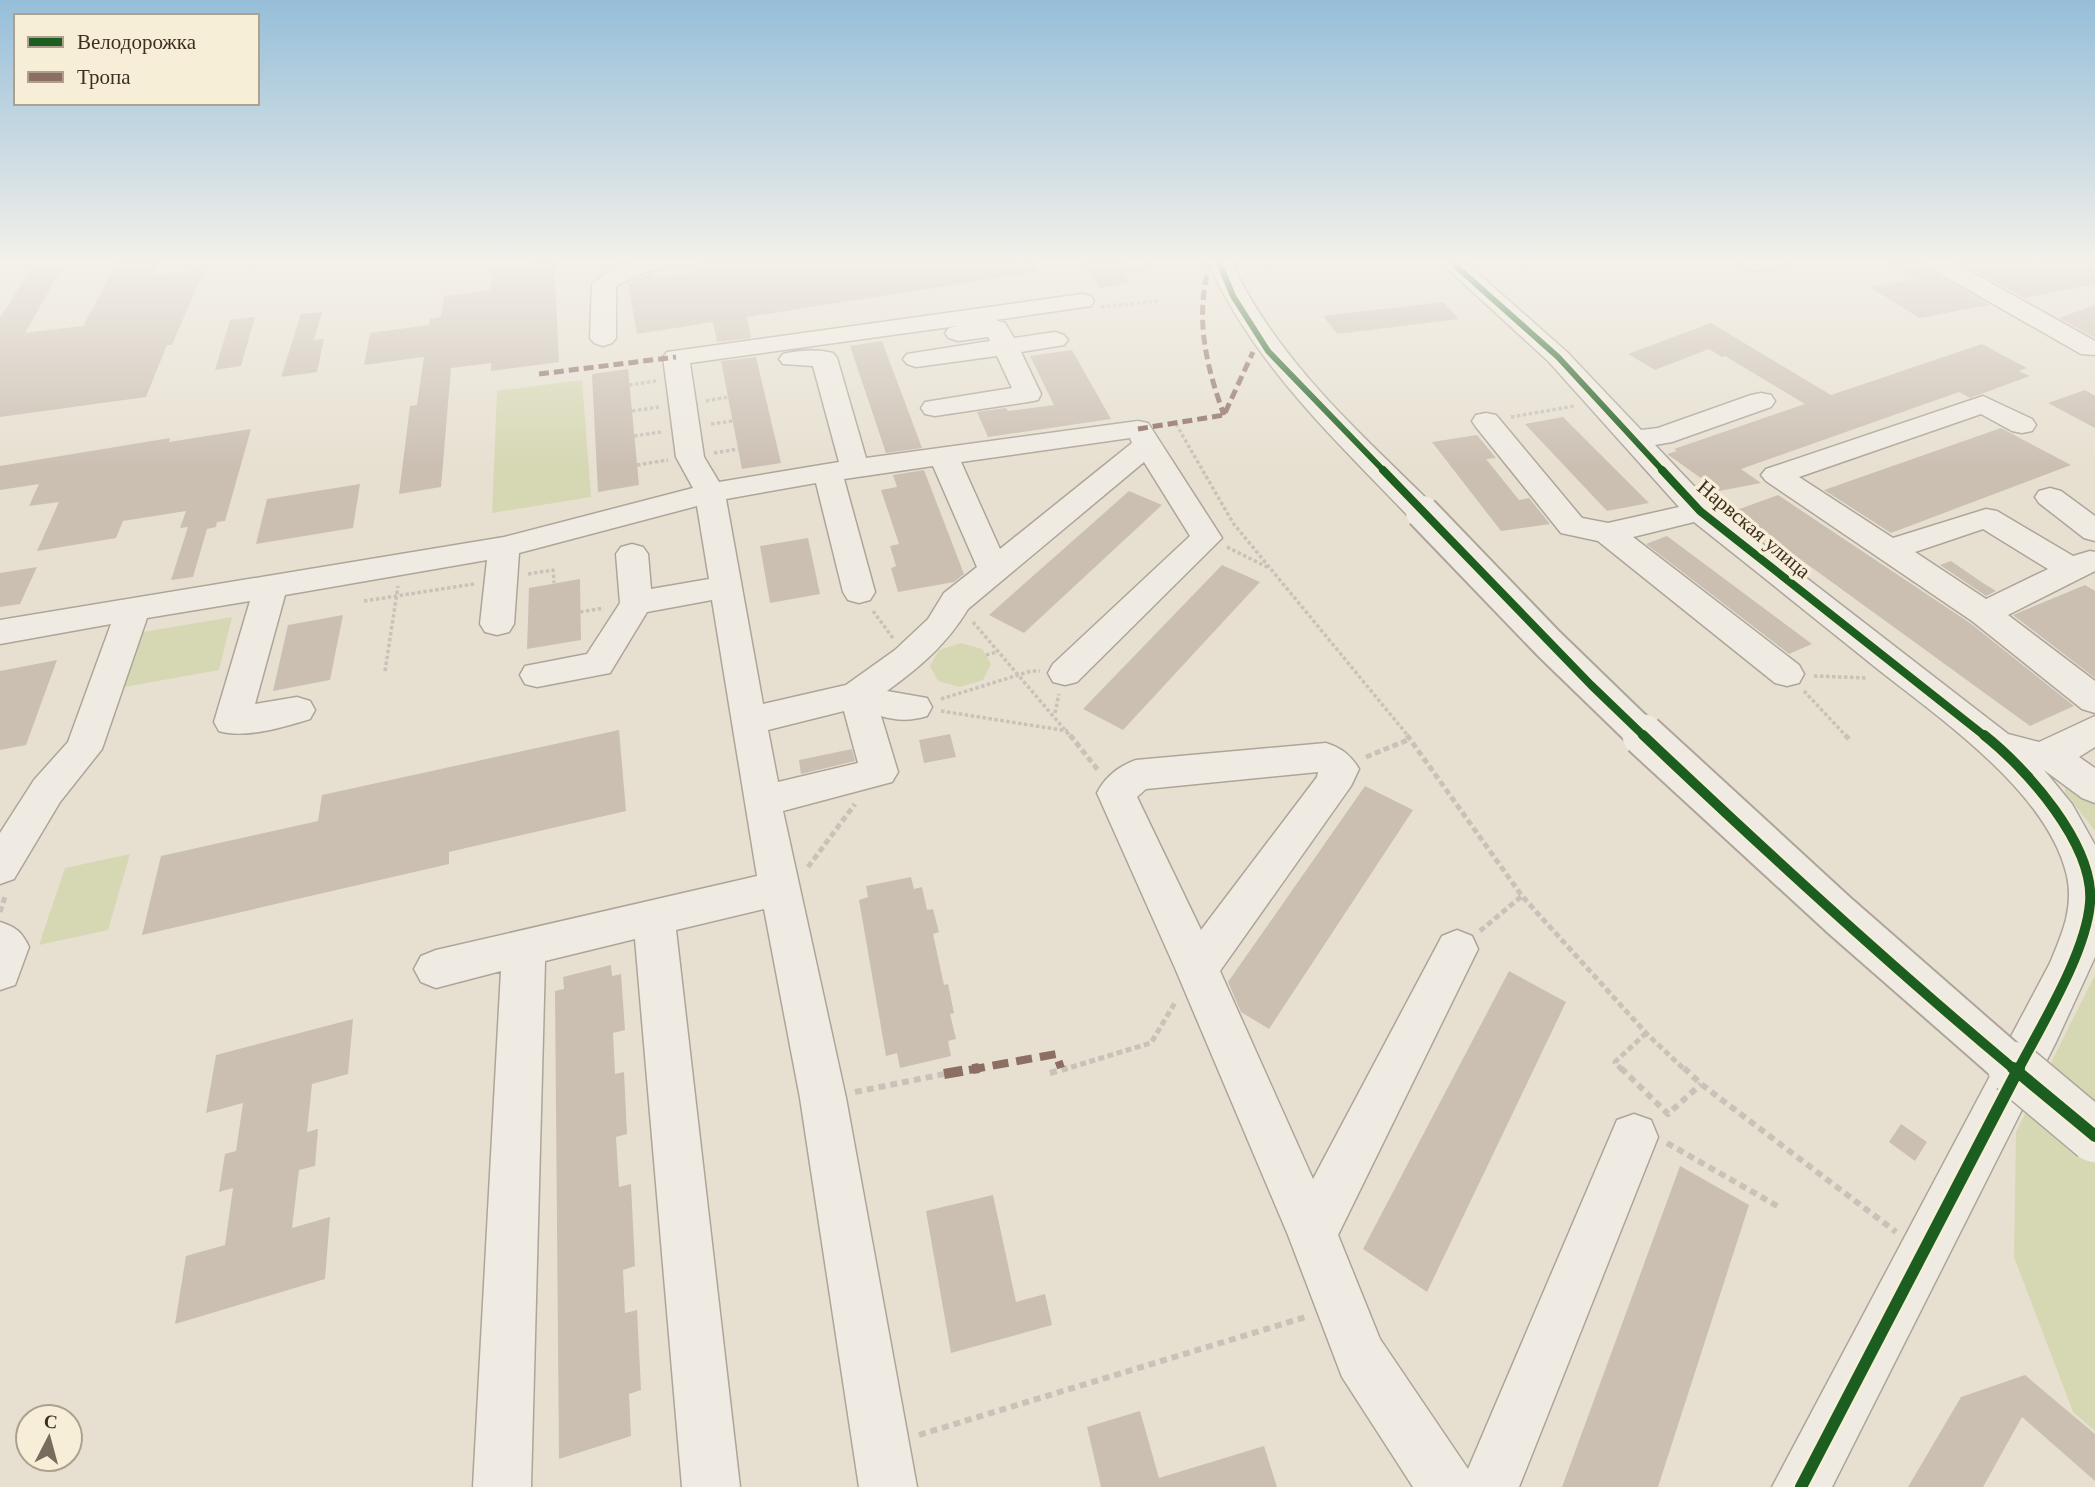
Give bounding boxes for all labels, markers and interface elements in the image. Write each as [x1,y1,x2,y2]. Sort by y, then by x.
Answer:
legend [14,14,259,105]
text: Велодорожка [77,30,197,54]
text: Тропа [77,65,131,89]
street label: Нарвская улица [1693,475,1816,584]
north arrow [14,1403,84,1473]
text: С [43,1410,59,1433]

